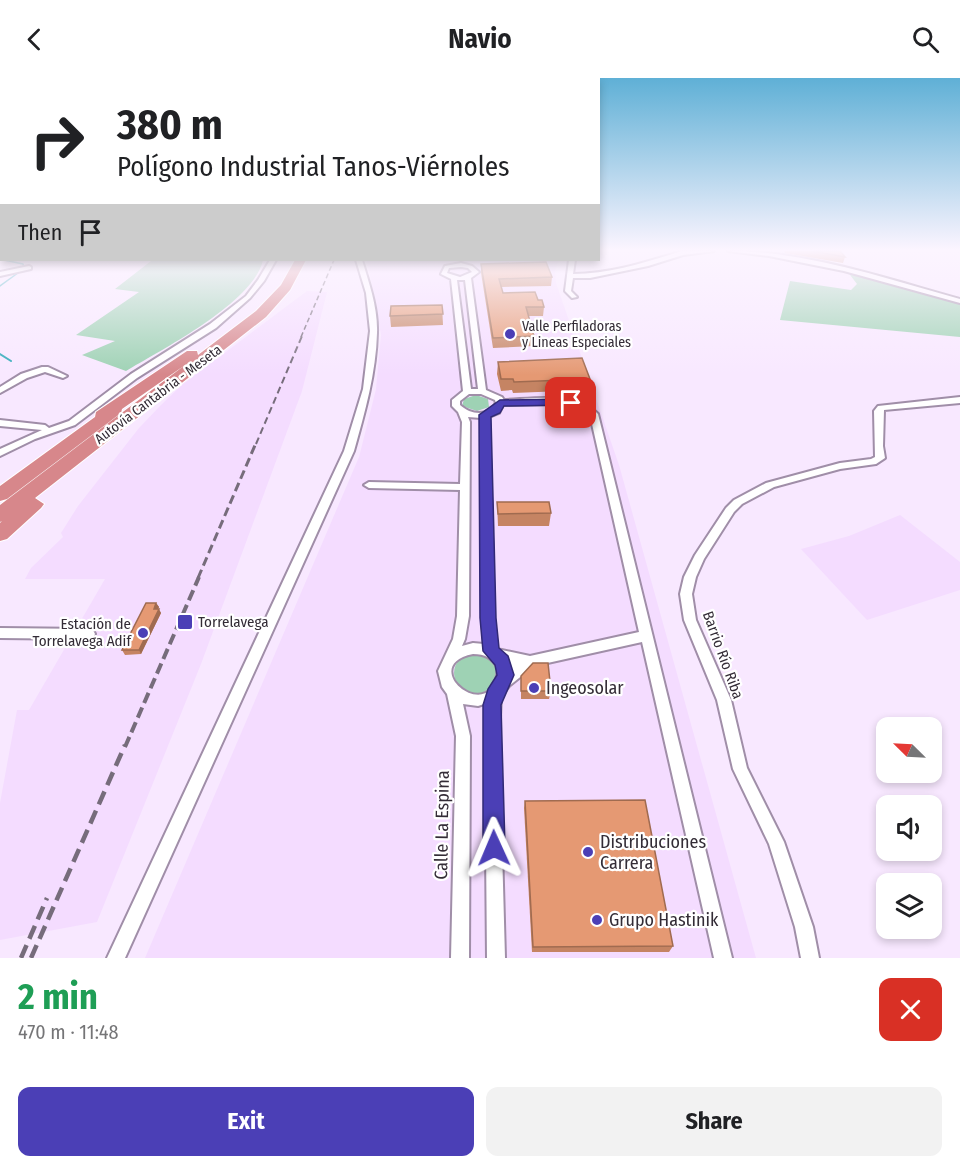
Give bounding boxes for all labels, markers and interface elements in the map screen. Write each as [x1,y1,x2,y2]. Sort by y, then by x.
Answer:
icon: back [18,23,51,56]
text: Navio [448,23,512,55]
icon: search [909,23,942,56]
text: 380 m [117,100,223,150]
icon: right [18,102,96,180]
text: Polígono Industrial Tanos-Viérnoles [117,151,510,183]
icon: arrive [74,216,107,249]
text: Then [18,219,62,246]
place label: Valle Perfiladoras y Lineas Especiales [522,318,631,351]
marker: Valle Perfiladoras y Lineas Especiales [503,327,517,341]
street label: Autovía Cantabria - Meseta [92,341,225,448]
pin [545,377,596,428]
icon: arrive [554,386,587,419]
street label: Barrio Río Riba [699,609,747,701]
marker: Torrelavega [176,613,194,631]
place label: Torrelavega [198,613,269,631]
place label: Estación de Torrelavega Adif [33,615,132,650]
marker: Estación de Torrelavega Adif [136,626,150,640]
place label: Ingeosolar [546,677,624,699]
marker: Ingeosolar [527,681,541,695]
north arrow [876,717,942,783]
map controls [876,717,942,939]
street label: Calle La Espina [430,770,454,880]
button: sound [876,795,942,861]
position arrow [462,816,526,880]
place label: Distribuciones Carrera [600,831,706,874]
marker: Distribuciones Carrera [581,845,595,859]
button: layers [876,873,942,939]
place label: Grupo Hastinik [609,909,719,931]
marker: Grupo Hastinik [590,913,604,927]
text: 2 min [18,975,98,1019]
button: close [879,978,942,1041]
text: 470 m · 11:48 [18,1020,118,1044]
button: Exit [18,1087,474,1156]
button: Share [486,1087,942,1156]

